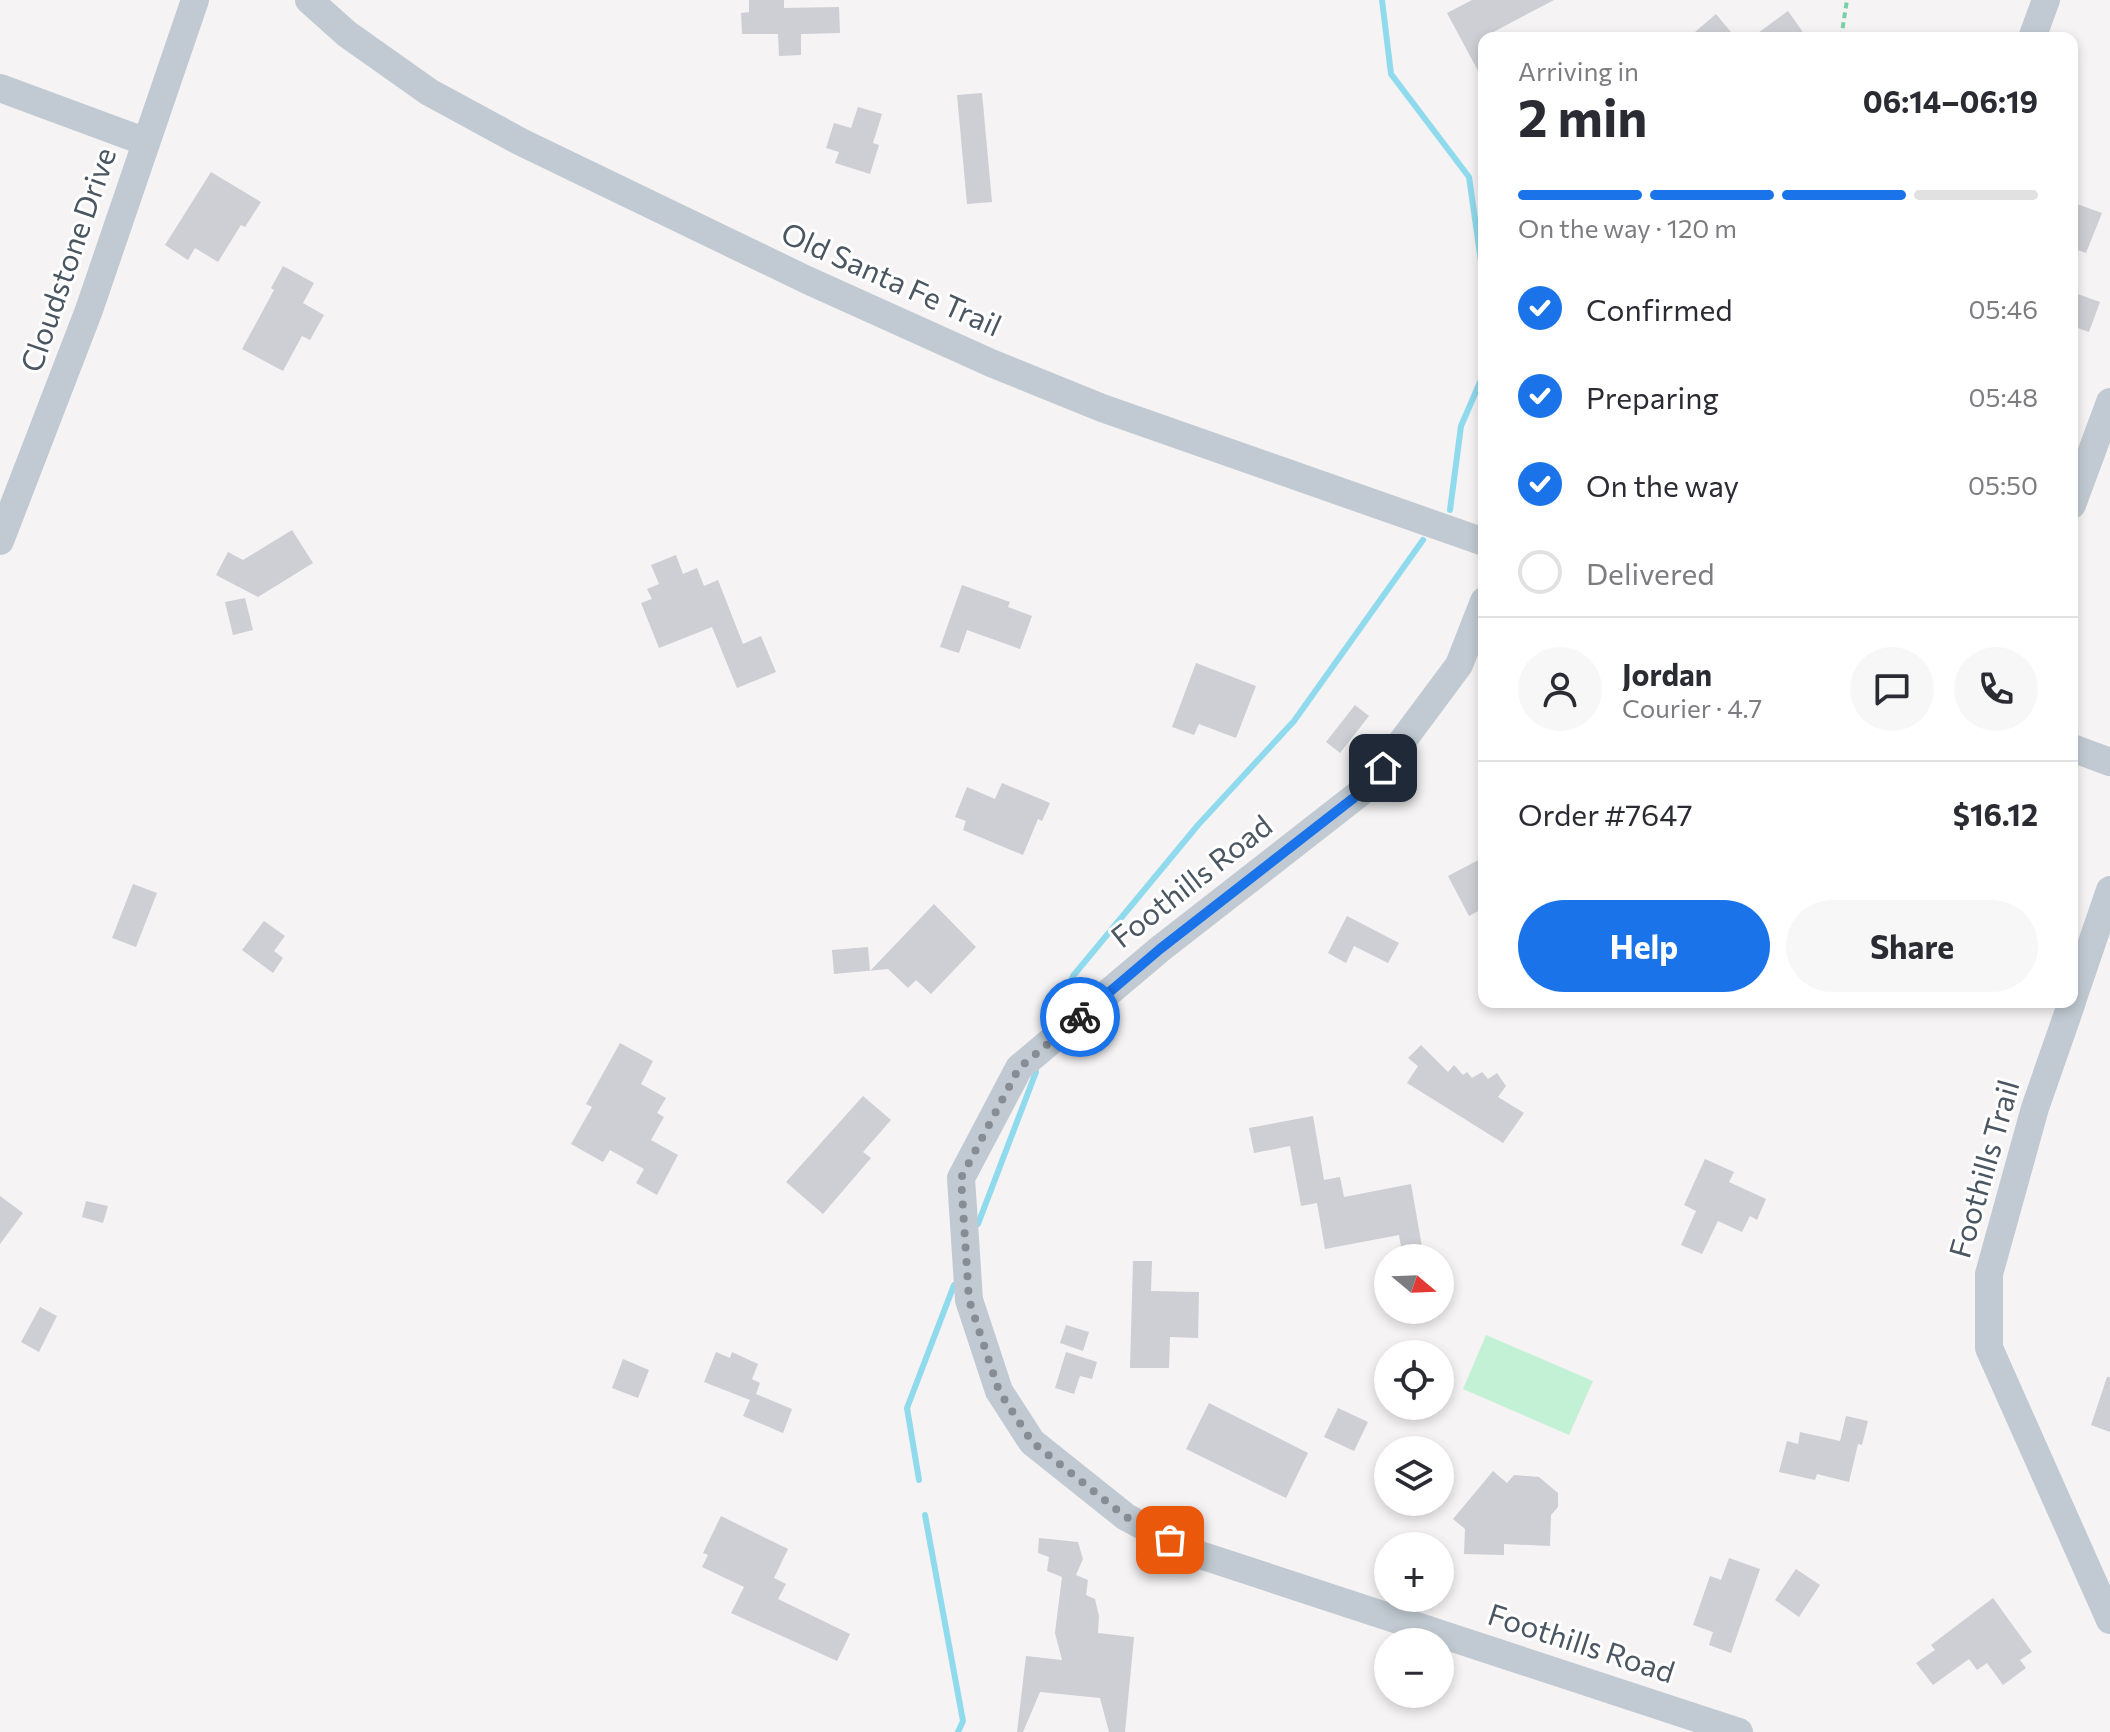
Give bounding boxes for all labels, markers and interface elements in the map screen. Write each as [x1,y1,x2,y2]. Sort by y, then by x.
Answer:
text: Arriving in [1518,55,1639,86]
text: 06:14–06:19 [1863,82,2038,119]
text: 2 min [1518,84,1647,148]
street label: Cloudstone Drive [11,142,122,376]
text: On the way · 120 m [1518,212,1737,243]
street label: Old Santa Fe Trail [776,213,1008,343]
icon: check [1518,286,1562,330]
text: Confirmed [1586,290,1733,327]
text: 05:46 [1969,293,2038,324]
icon: check [1518,374,1562,418]
text: Preparing [1586,378,1719,415]
text: 05:48 [1969,381,2038,412]
icon: check [1518,462,1562,506]
text: On the way [1586,466,1739,503]
text: 05:50 [1968,469,2038,500]
text: Delivered [1586,554,1715,591]
button: person [1518,647,1602,731]
button: chat [1850,647,1934,731]
button: phone [1954,647,2038,731]
text: Jordan [1622,655,1712,692]
text: Courier · 4.7 [1622,692,1762,723]
pin [1349,734,1417,802]
icon: home [1361,746,1405,790]
text: Order #7647 [1518,795,1693,832]
text: $16.12 [1953,795,2038,832]
street label: Foothills Road [1103,806,1278,954]
button: Help [1518,900,1770,992]
button: Share [1786,900,2038,992]
courier [1040,977,1120,1057]
icon: bike [1058,995,1102,1039]
street label: Foothills Trail [1940,1075,2026,1262]
north arrow [1374,1244,1454,1324]
map controls [1374,1244,1454,1708]
button: locate [1374,1340,1454,1420]
button: layers [1374,1436,1454,1516]
pin [1136,1506,1204,1574]
icon: bag [1148,1518,1192,1562]
button: + [1374,1532,1454,1612]
street label: Foothills Road [1484,1594,1680,1689]
button: − [1374,1628,1454,1708]

